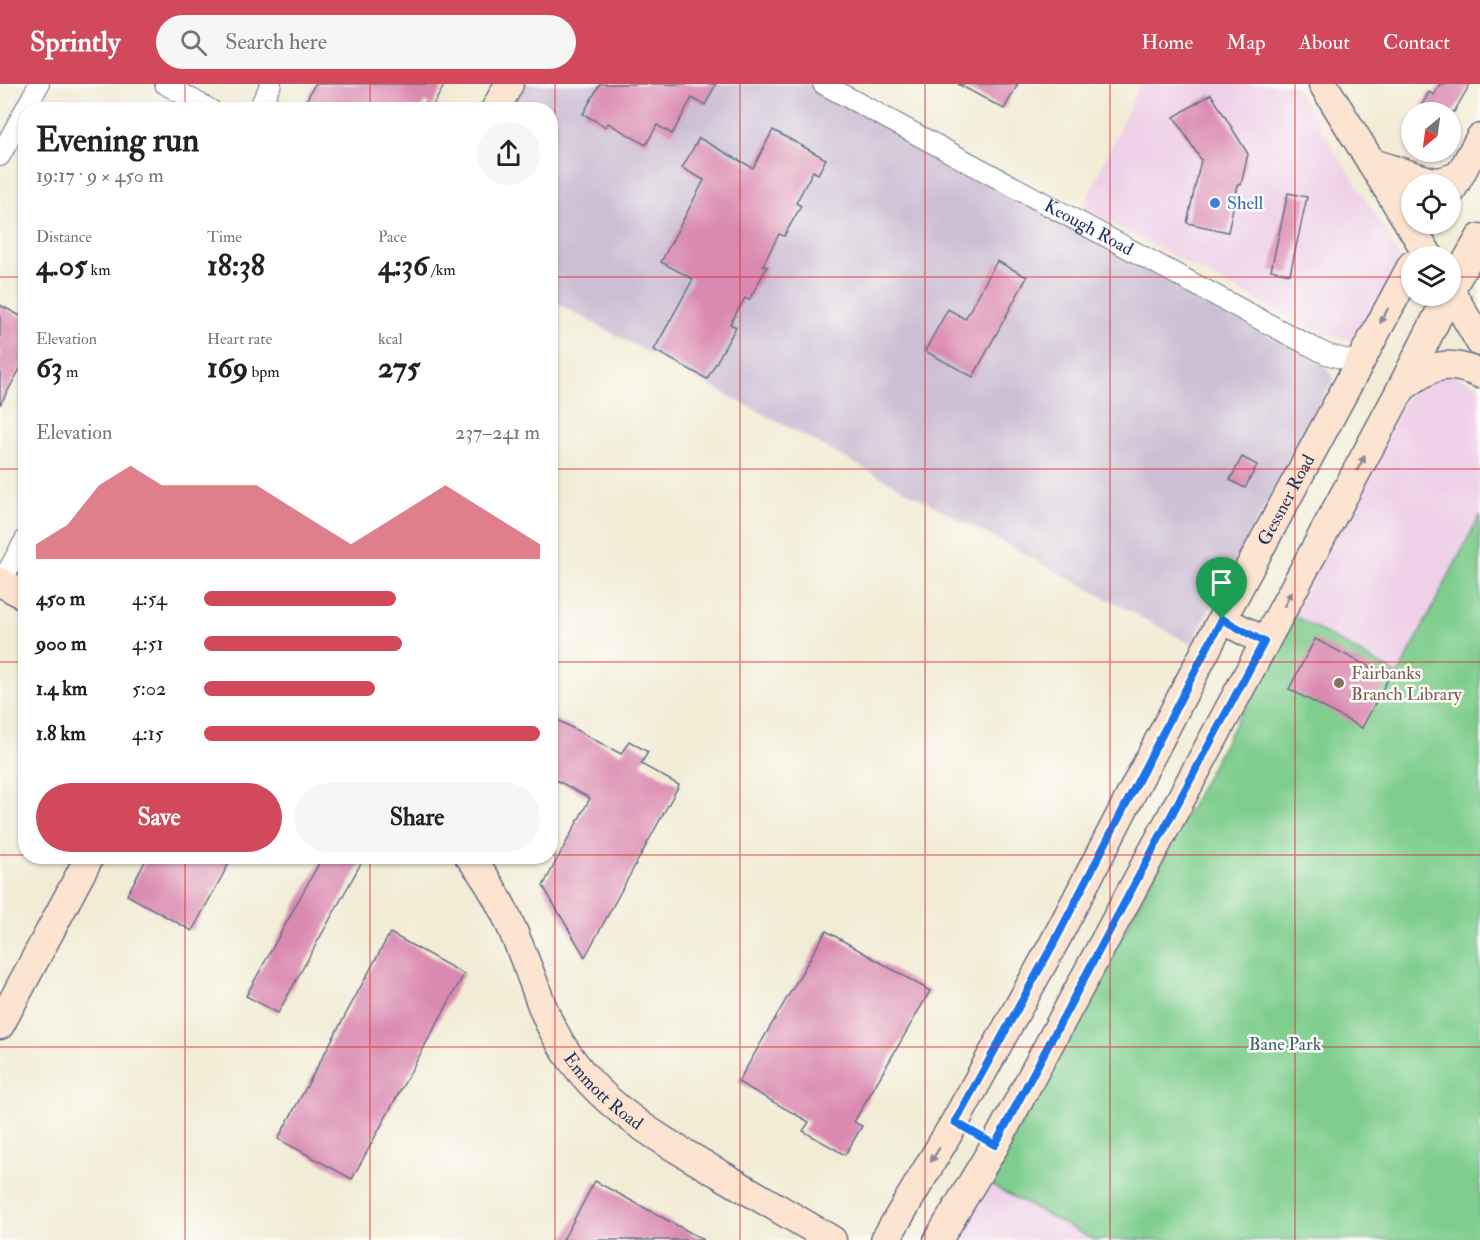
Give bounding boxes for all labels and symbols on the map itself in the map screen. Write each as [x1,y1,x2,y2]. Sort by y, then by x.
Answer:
north arrow [1401,102,1461,162]
place label: Shell [1227,192,1264,215]
street label: Keough Road [1040,194,1137,261]
marker: Shell [1208,196,1222,210]
one-way arrow [1379,308,1389,325]
street label: Gessner Road [1252,450,1320,549]
one-way arrow [1356,454,1366,471]
pin [1196,557,1247,619]
one-way arrow [1283,590,1293,607]
place label: Fairbanks Branch Library [1351,662,1463,706]
marker: Fairbanks Branch Library [1332,676,1346,690]
park label: Bane Park [1249,1033,1322,1056]
street label: Emmott Road [558,1048,648,1135]
one-way arrow [930,1147,941,1163]

